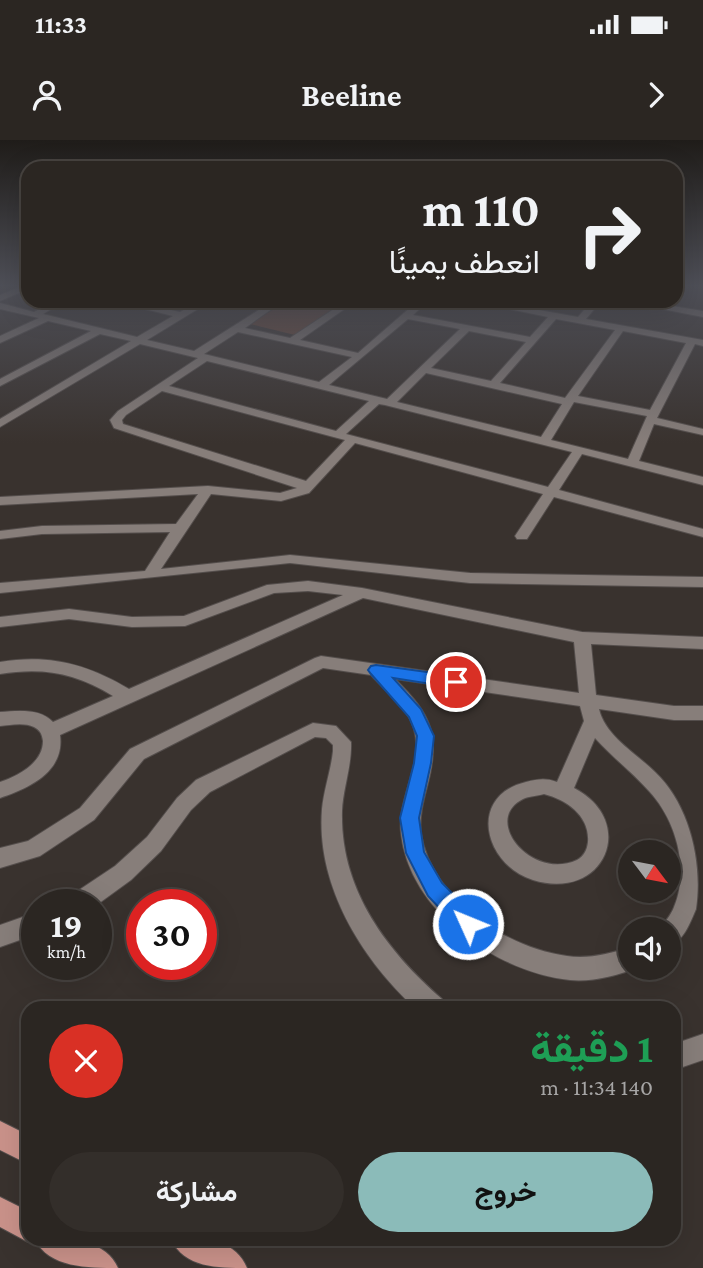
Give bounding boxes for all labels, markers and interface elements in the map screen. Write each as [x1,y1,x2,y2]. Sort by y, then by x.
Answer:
text: 11:33 [35,10,87,39]
icon: person [28,76,66,114]
icon: forward [637,76,675,114]
text: Beeline [301,77,402,113]
text: 110 m [423,182,540,237]
icon: right [564,189,655,280]
text: انعطف يمينًا [389,244,540,280]
pin [426,652,486,712]
icon: arrive [437,663,475,701]
north arrow [618,840,681,903]
map controls [618,840,681,980]
position arrow [431,887,505,961]
speed limit sign: 30 [126,889,217,980]
text: 19 [50,906,83,945]
button: sound [618,917,681,980]
text: km/h [47,942,86,962]
button: close [49,1024,123,1098]
text: 1 دقيقة [530,1024,653,1071]
text: 140 m · 11:34 [540,1074,653,1100]
button: مشاركة [49,1152,344,1232]
button: خروج [358,1152,653,1232]

